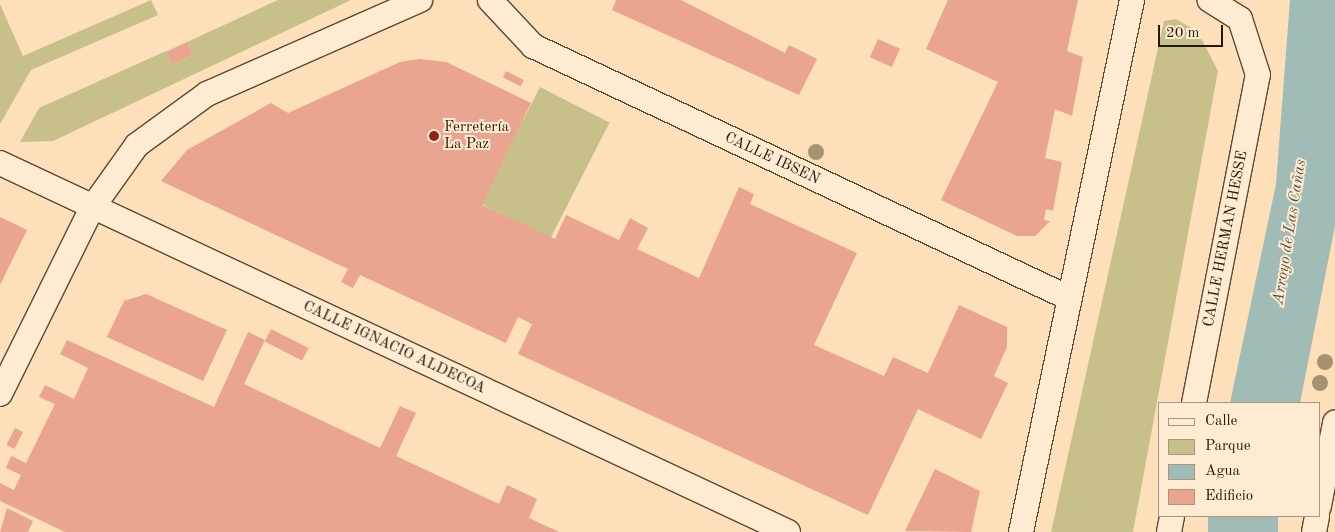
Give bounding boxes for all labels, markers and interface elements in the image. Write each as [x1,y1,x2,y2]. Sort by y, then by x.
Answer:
scale bar [1160,15,1225,47]
text: 20 m [1166,26,1200,41]
place label: Ferretería La Paz [444,118,509,153]
street label: CALLE IBSEN [722,129,822,189]
marker: Ferretería La Paz [428,130,440,142]
street label: CALLE HERMAN HESSE [1200,149,1252,329]
water label: Arroyo de Las Cañas [1269,158,1311,306]
street label: CALLE IGNACIO ALDECOA [300,298,488,398]
legend [1158,402,1320,517]
text: Calle [1205,414,1237,429]
text: Parque [1205,439,1251,454]
text: Agua [1205,464,1240,479]
text: Edificio [1205,489,1253,504]

